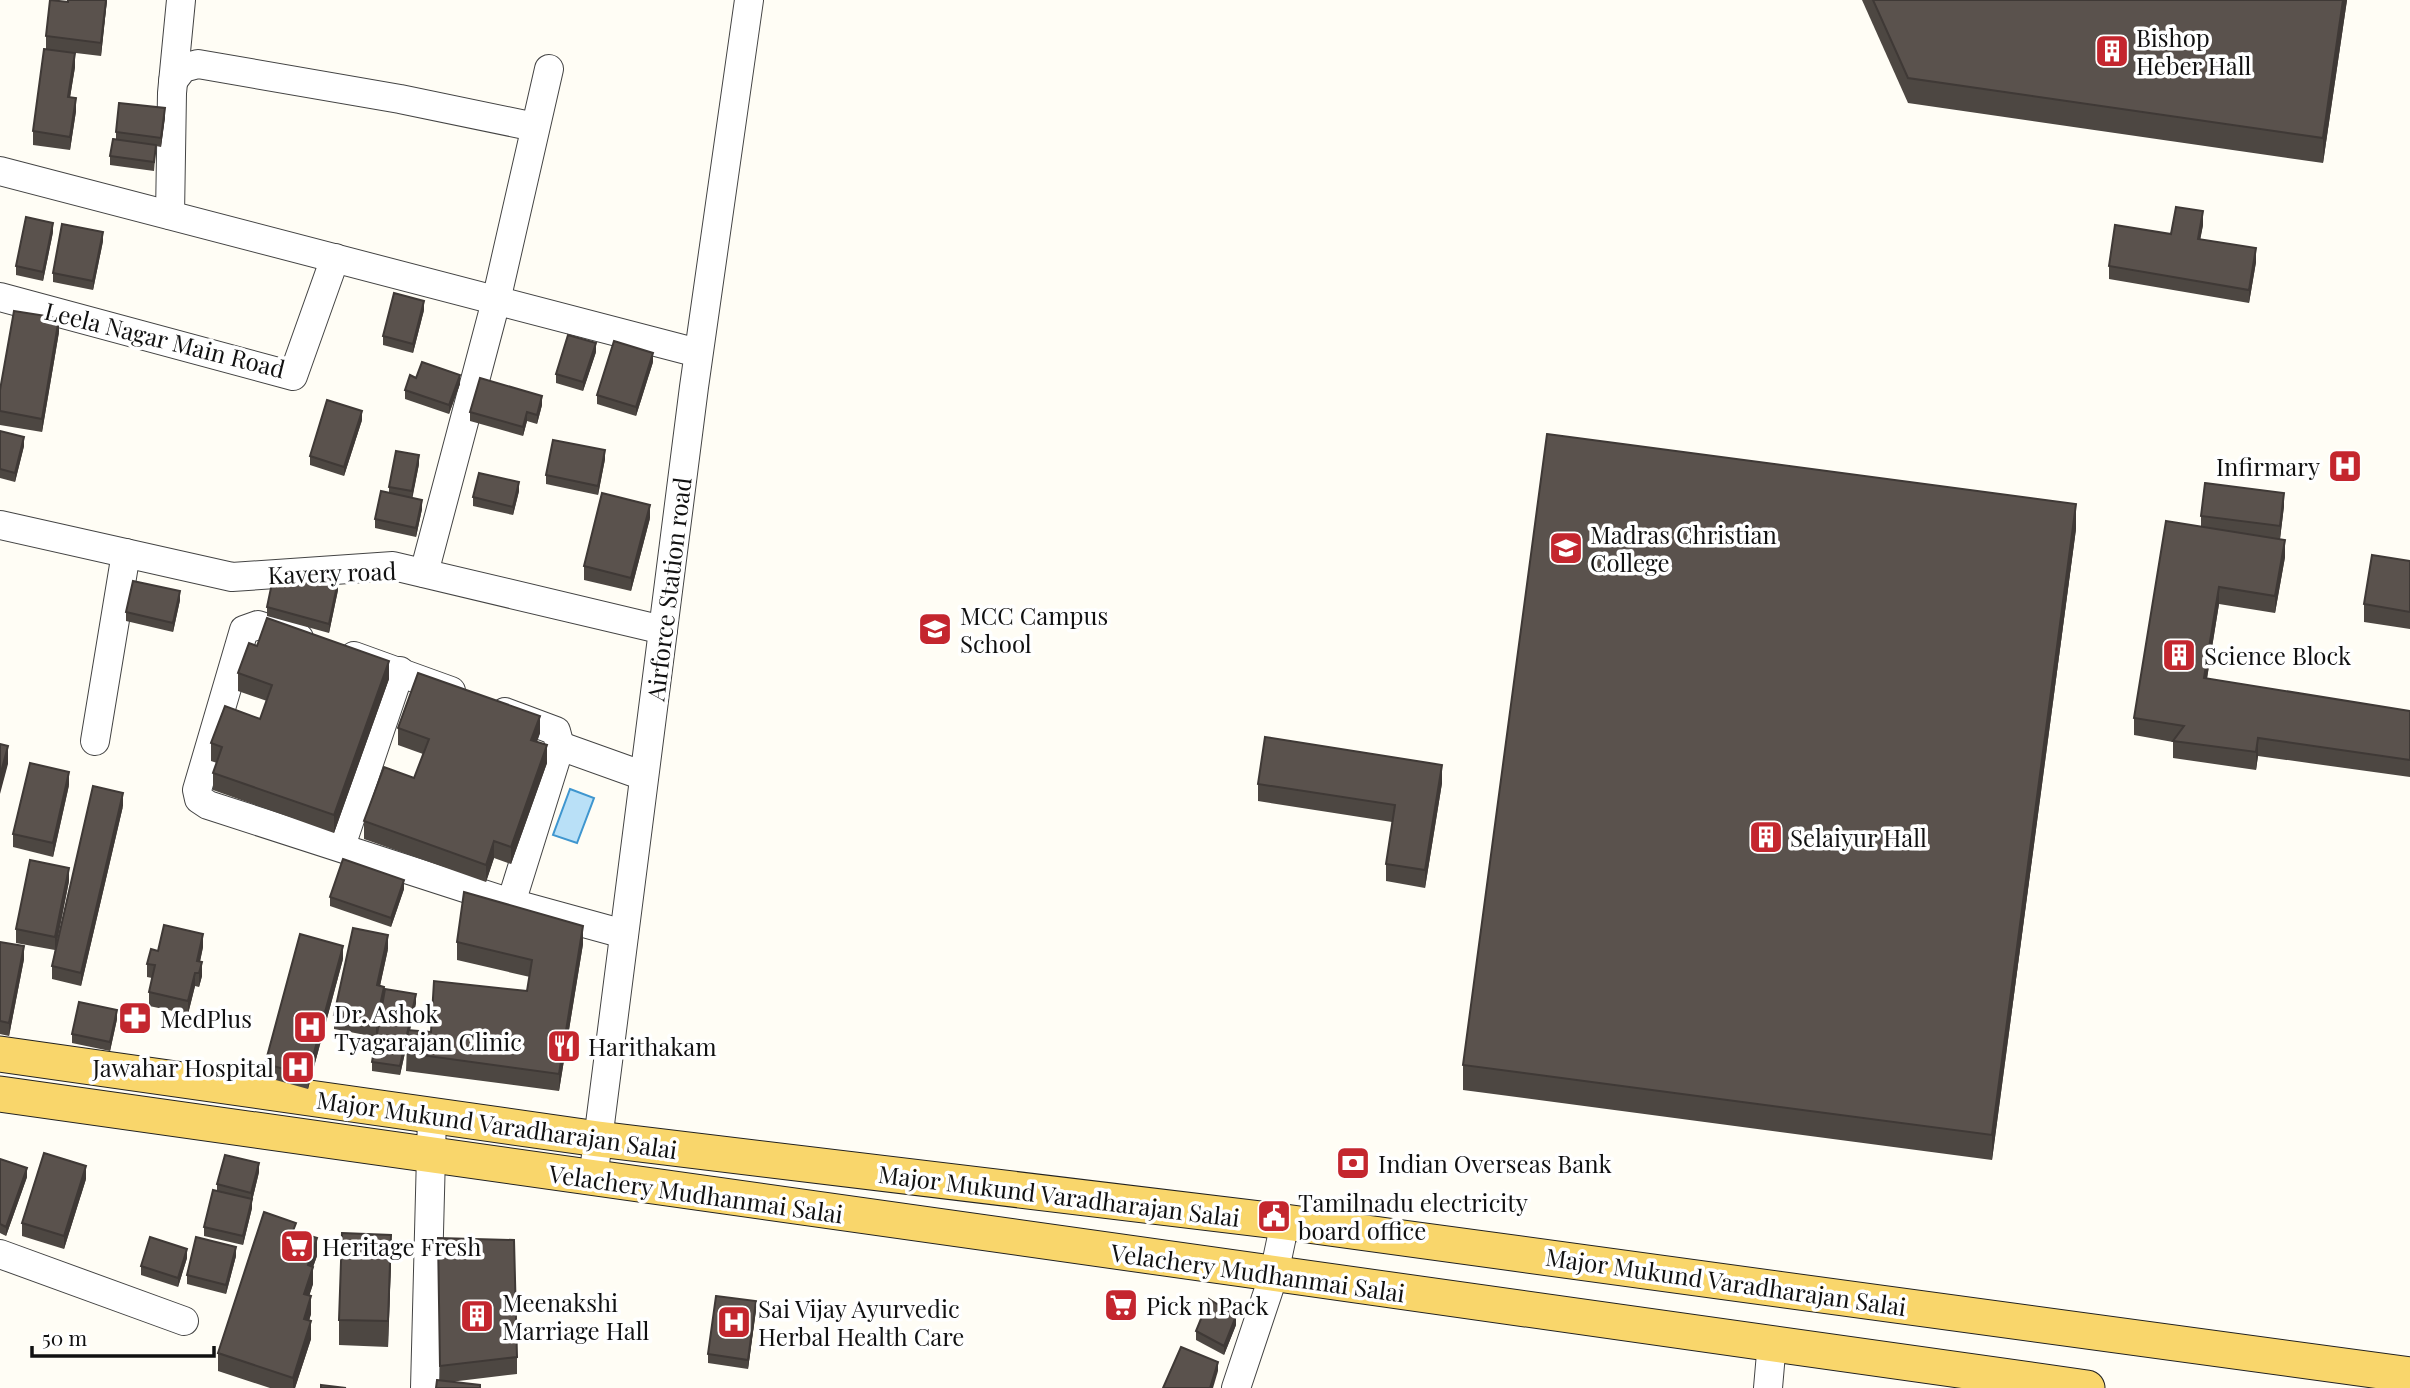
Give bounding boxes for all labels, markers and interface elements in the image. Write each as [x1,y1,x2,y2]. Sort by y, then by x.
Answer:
place label: Bishop Heber Hall [2136,21,2252,81]
building icon: Bishop Heber Hall [2093,32,2131,70]
street label: Leela Nagar Main Road [42,294,289,384]
hospital icon: Infirmary [2326,447,2364,485]
place label: Infirmary [2216,450,2320,482]
street label: Airforce Station road [638,475,698,704]
place label: Madras Christian College [1590,518,1777,578]
school or university icon: Madras Christian College [1547,529,1585,567]
street label: Kavery road [267,554,397,590]
place label: MCC Campus School [960,599,1108,659]
school or university icon: MCC Campus School [916,610,954,648]
building icon: Science Block [2160,636,2198,674]
place label: Science Block [2204,639,2352,671]
building icon: Selaiyur Hall [1747,818,1785,856]
place label: Selaiyur Hall [1790,821,1927,853]
place label: Dr. Ashok Tyagarajan Clinic [334,997,522,1057]
pharmacy icon: MedPlus [116,999,154,1037]
place label: MedPlus [160,1002,252,1034]
hospital icon: Dr. Ashok Tyagarajan Clinic [291,1008,329,1046]
restaurant icon: Harithakam [545,1027,583,1065]
place label: Harithakam [588,1030,717,1062]
hospital icon: Jawahar Hospital [279,1048,317,1086]
place label: Jawahar Hospital [91,1051,274,1083]
street label: Major Mukund Varadharajan Salai [315,1083,679,1165]
bank icon: Indian Overseas Bank [1334,1144,1372,1182]
place label: Indian Overseas Bank [1378,1147,1613,1179]
street label: Velachery Mudhanmai Salai [546,1156,845,1229]
street label: Major Mukund Varadharajan Salai [876,1157,1242,1233]
place label: Tamilnadu electricity board office [1298,1186,1528,1246]
public building icon: Tamilnadu electricity board office [1255,1197,1293,1235]
supermarket icon: Heritage Fresh [278,1227,316,1265]
place label: Heritage Fresh [322,1230,481,1262]
street label: Velachery Mudhanmai Salai [1108,1235,1407,1308]
street label: Major Mukund Varadharajan Salai [1544,1240,1908,1322]
place label: Meenakshi Marriage Hall [502,1286,649,1346]
supermarket icon: Pick n Pack [1102,1286,1140,1324]
place label: Pick n Pack [1146,1289,1269,1321]
place label: Sai Vijay Ayurvedic Herbal Health Care [758,1292,964,1352]
building icon: Meenakshi Marriage Hall [458,1297,496,1335]
hospital icon: Sai Vijay Ayurvedic Herbal Health Care [715,1303,753,1341]
scale bar [32,1314,214,1358]
text: 50 m [42,1323,88,1351]

